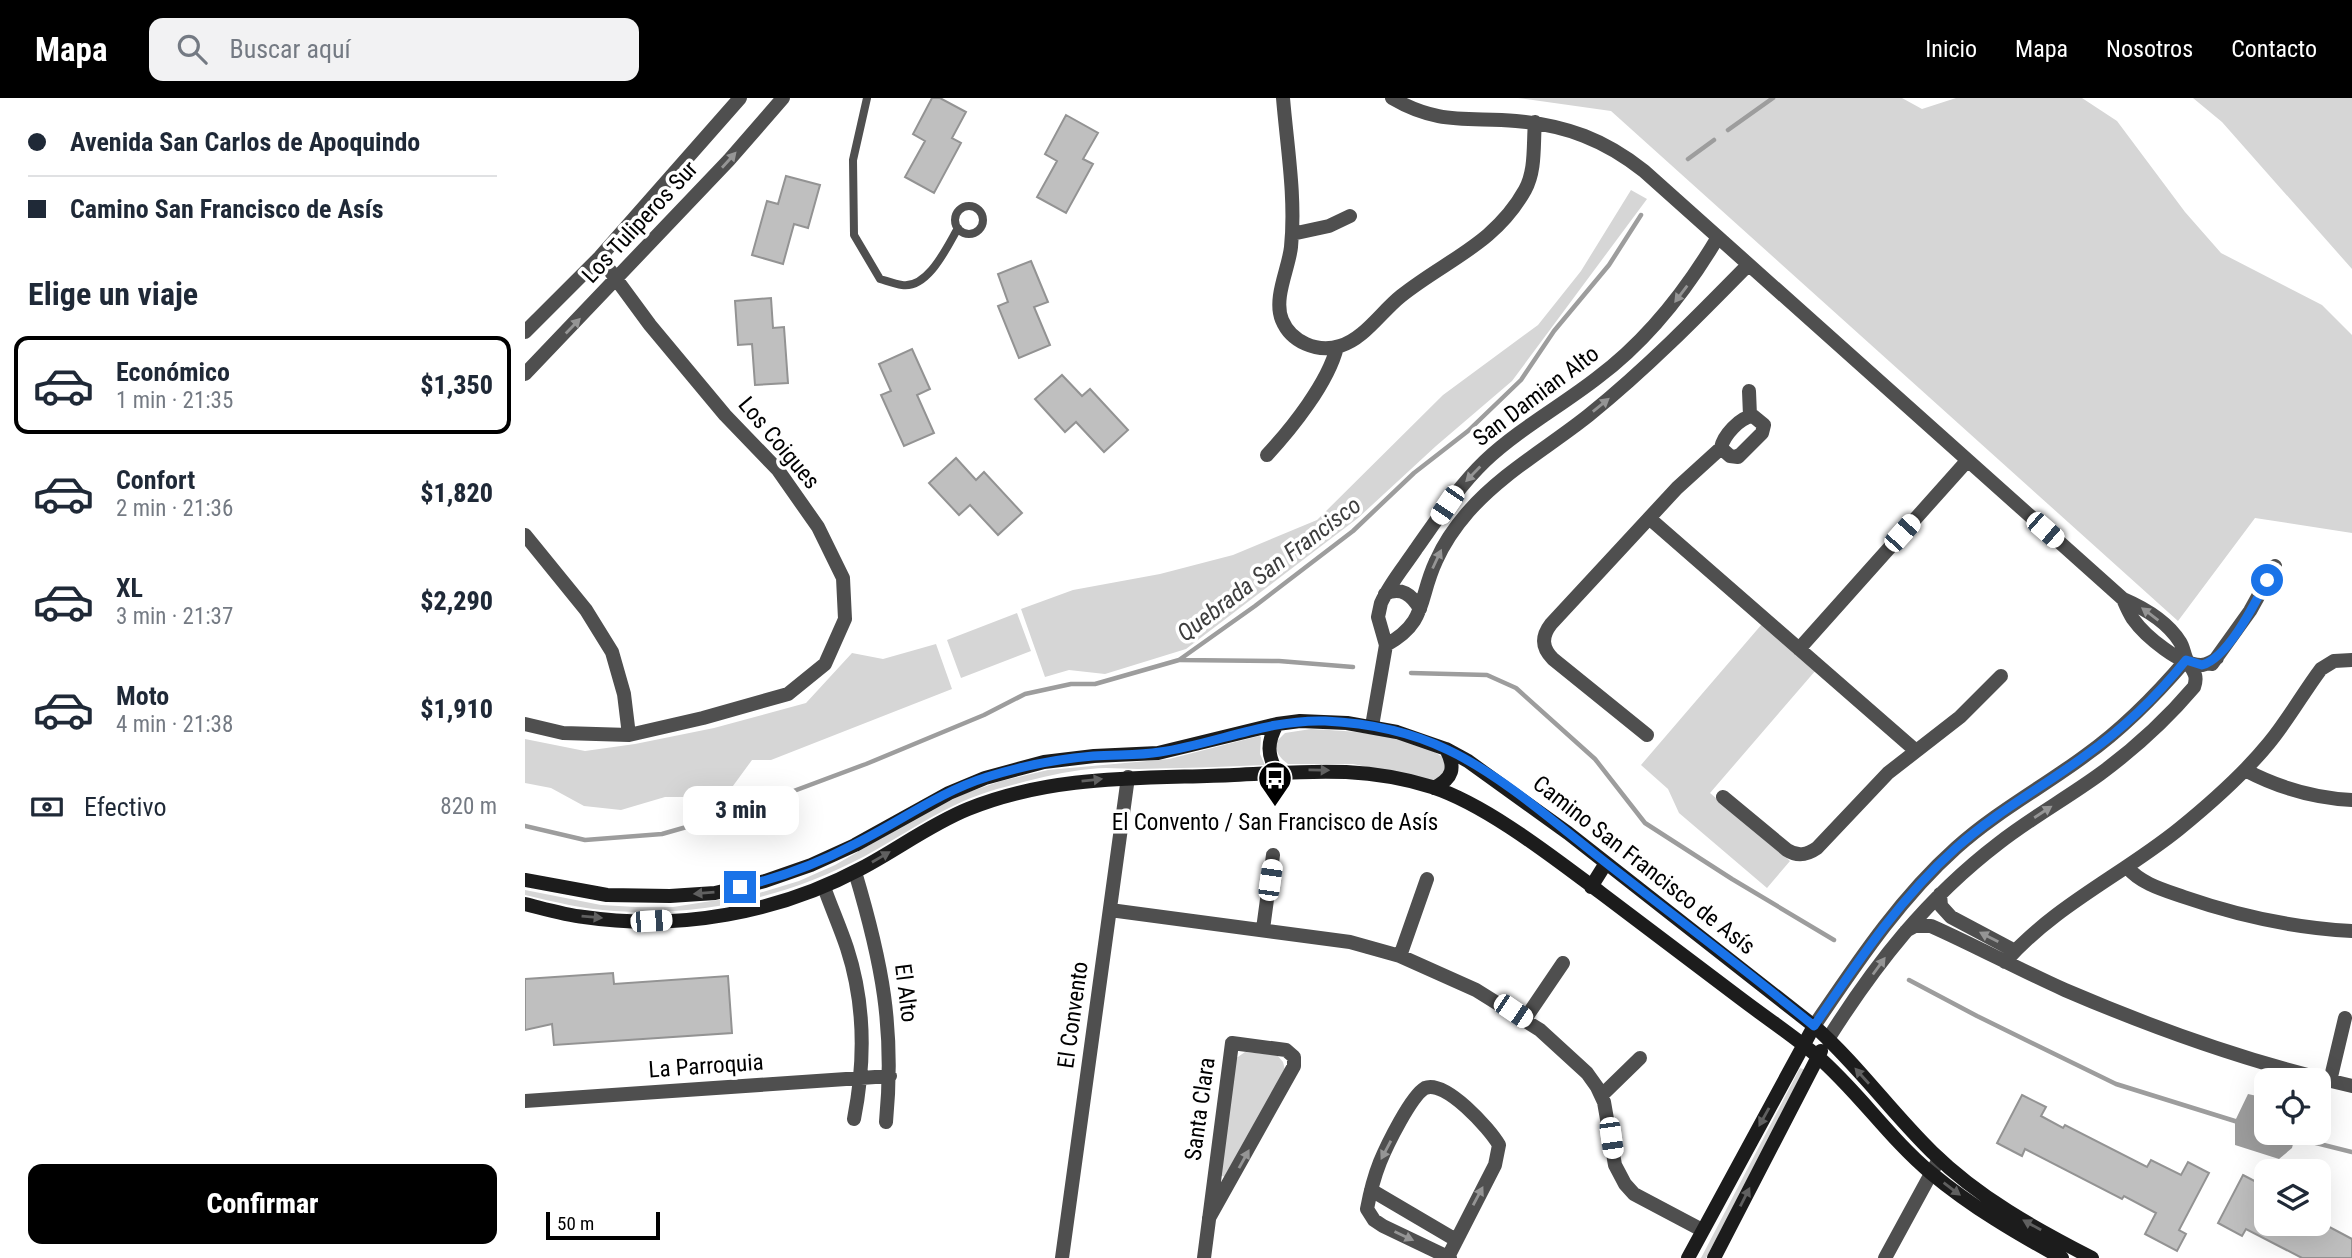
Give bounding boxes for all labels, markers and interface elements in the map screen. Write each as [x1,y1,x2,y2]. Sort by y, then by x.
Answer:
search box [149,18,639,81]
text: Mapa [35,30,107,69]
icon: search [173,30,211,68]
text: Buscar aquí [229,34,351,64]
text: Inicio [1925,35,1977,63]
text: Mapa [2015,35,2068,63]
text: Nosotros [2106,35,2193,63]
text: Contacto [2231,35,2317,63]
text: Avenida San Carlos de Apoquindo [70,127,420,157]
one-way arrow [721,151,737,169]
street label: Los Tuliperos Sur [577,156,703,288]
text: Camino San Francisco de Asís [70,194,383,224]
text: Elige un viaje [28,275,198,313]
one-way arrow [1674,285,1688,303]
one-way arrow [564,317,581,334]
street label: San Damian Alto [1468,340,1604,452]
icon: car [32,354,95,417]
text: Económico [116,357,230,387]
text: $1,350 [420,370,493,400]
text: 1 min · 21:35 [116,387,233,414]
street label: Los Coigues [733,391,825,495]
one-way arrow [1592,398,1609,413]
icon: car [32,462,95,525]
text: Confort [116,465,195,495]
one-way arrow [1465,465,1481,482]
text: $1,820 [420,478,493,508]
car [1427,482,1468,528]
water label: Quebrada San Francisco [1172,491,1366,647]
text: 2 min · 21:36 [116,495,233,522]
car [2023,508,2068,552]
car [1881,510,1924,556]
one-way arrow [1431,549,1443,569]
route start [2251,564,2283,596]
icon: car [32,570,95,633]
text: XL [116,573,143,603]
text: $2,290 [420,586,493,616]
text: 3 min · 21:37 [116,603,233,630]
one-way arrow [2141,607,2160,621]
icon: car [32,678,95,741]
text: Moto [116,681,169,711]
text: $1,910 [420,694,493,724]
text: 4 min · 21:38 [116,711,233,738]
bus stop icon: El Convento / San Francisco de Asís [1256,759,1294,808]
one-way arrow [1308,764,1330,776]
street label: Camino San Francisco de Asís [1528,770,1760,960]
one-way arrow [1081,774,1103,785]
callout: 3 min [682,786,798,834]
icon: cash [28,788,66,826]
text: Efectivo [84,792,166,822]
text: 820 m [440,793,497,820]
text: 3 min [715,797,767,824]
one-way arrow [2033,805,2053,818]
place label: El Convento / San Francisco de Asís [1112,809,1438,836]
one-way arrow [871,851,890,864]
car [1257,858,1284,902]
route end [724,871,756,903]
one-way arrow [693,888,715,899]
car [630,909,673,933]
one-way arrow [581,912,603,923]
one-way arrow [1979,931,1999,943]
one-way arrow [1871,958,1886,976]
street label: El Convento [1052,960,1094,1070]
street label: El Alto [889,962,923,1024]
car [1490,991,1537,1031]
street label: La Parroquia [648,1049,764,1083]
street label: Santa Clara [1179,1056,1221,1162]
one-way arrow [1855,1068,1871,1085]
map controls [2254,1068,2331,1236]
button: locate [2254,1068,2331,1145]
one-way arrow [1758,1107,1770,1127]
car [1598,1116,1625,1160]
one-way arrow [1380,1140,1392,1160]
one-way arrow [1238,1149,1250,1169]
button: layers [2254,1159,2331,1236]
button: Confirmar [28,1164,497,1244]
one-way arrow [1943,1182,1962,1196]
one-way arrow [1472,1186,1484,1206]
one-way arrow [1739,1188,1751,1207]
scale bar [546,1209,660,1241]
text: 50 m [557,1212,594,1235]
one-way arrow [2022,1219,2042,1231]
one-way arrow [1394,1231,1414,1242]

